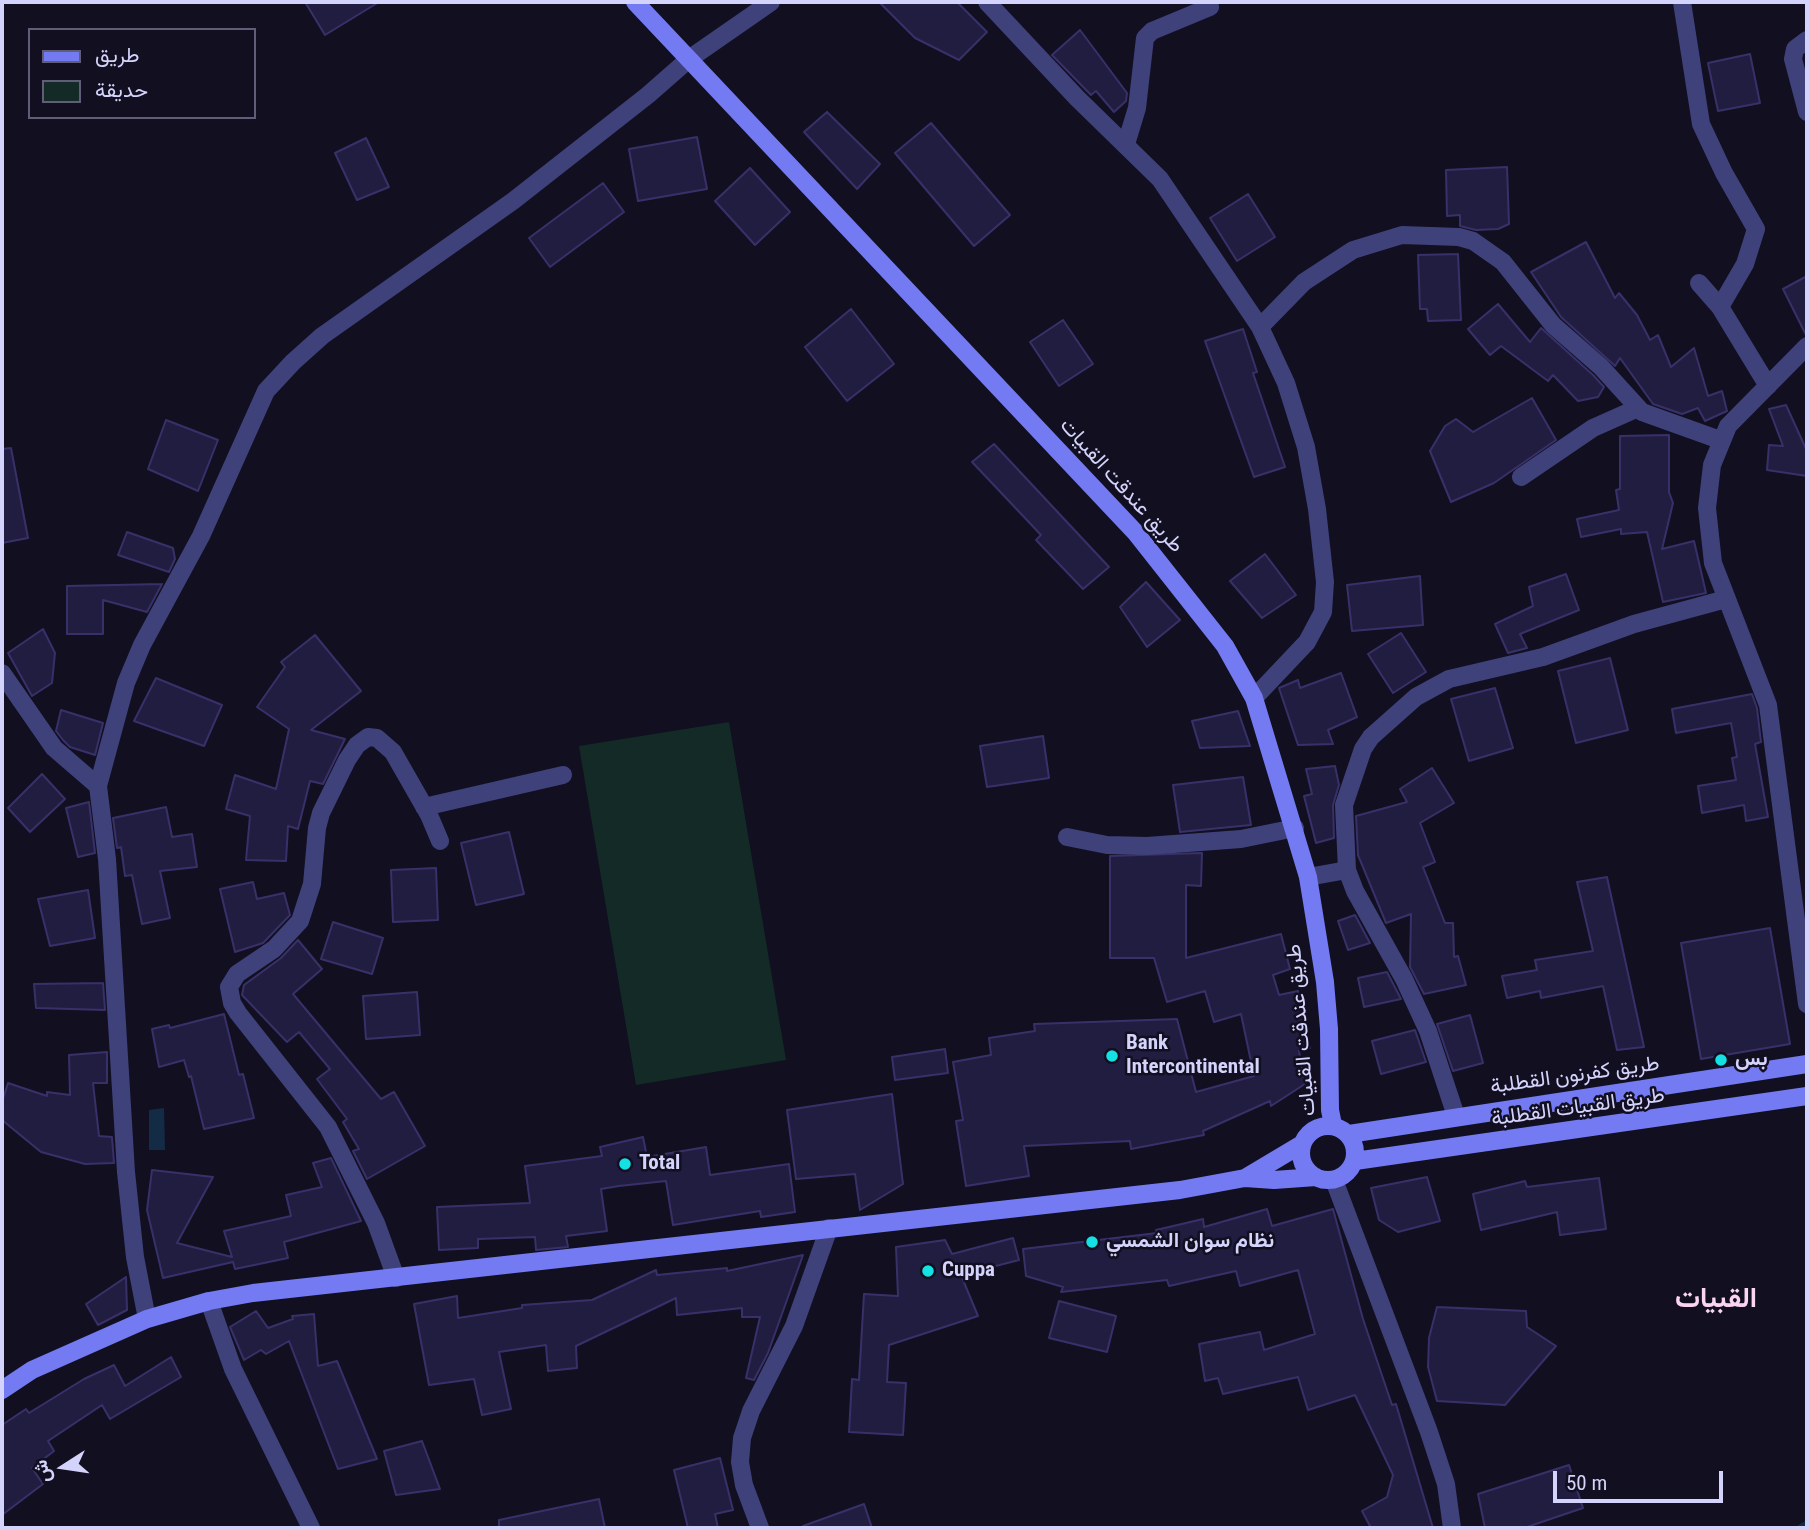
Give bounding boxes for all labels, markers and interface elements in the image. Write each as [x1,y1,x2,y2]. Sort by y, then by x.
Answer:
legend [28,28,256,119]
text: طريق [95,43,140,67]
text: حديقة [95,78,148,102]
street label: طريق عندقت القبيات [1054,413,1188,559]
street label: طريق عندقت القبيات [1282,943,1322,1117]
place label: Bank Intercontinental [1126,1031,1260,1081]
place label: بس [1735,1047,1768,1073]
marker: Bank Intercontinental [1104,1048,1120,1064]
street label: طريق كفرنون القطلبة [1489,1052,1661,1100]
marker: بس [1713,1052,1729,1068]
street label: طريق القبيات القطلبة [1490,1083,1666,1133]
place label: Total [639,1151,680,1177]
marker: Total [617,1156,633,1172]
place label: نظام سوان الشمسي [1106,1229,1274,1255]
marker: نظام سوان الشمسي [1084,1234,1100,1250]
place label: Cuppa [942,1258,995,1284]
marker: Cuppa [920,1263,936,1279]
district label: القبيات [1675,1283,1757,1317]
north arrow [28,1432,98,1502]
scale bar [1557,1456,1727,1500]
text: ش [28,1458,56,1485]
text: 50 m [1566,1471,1607,1495]

